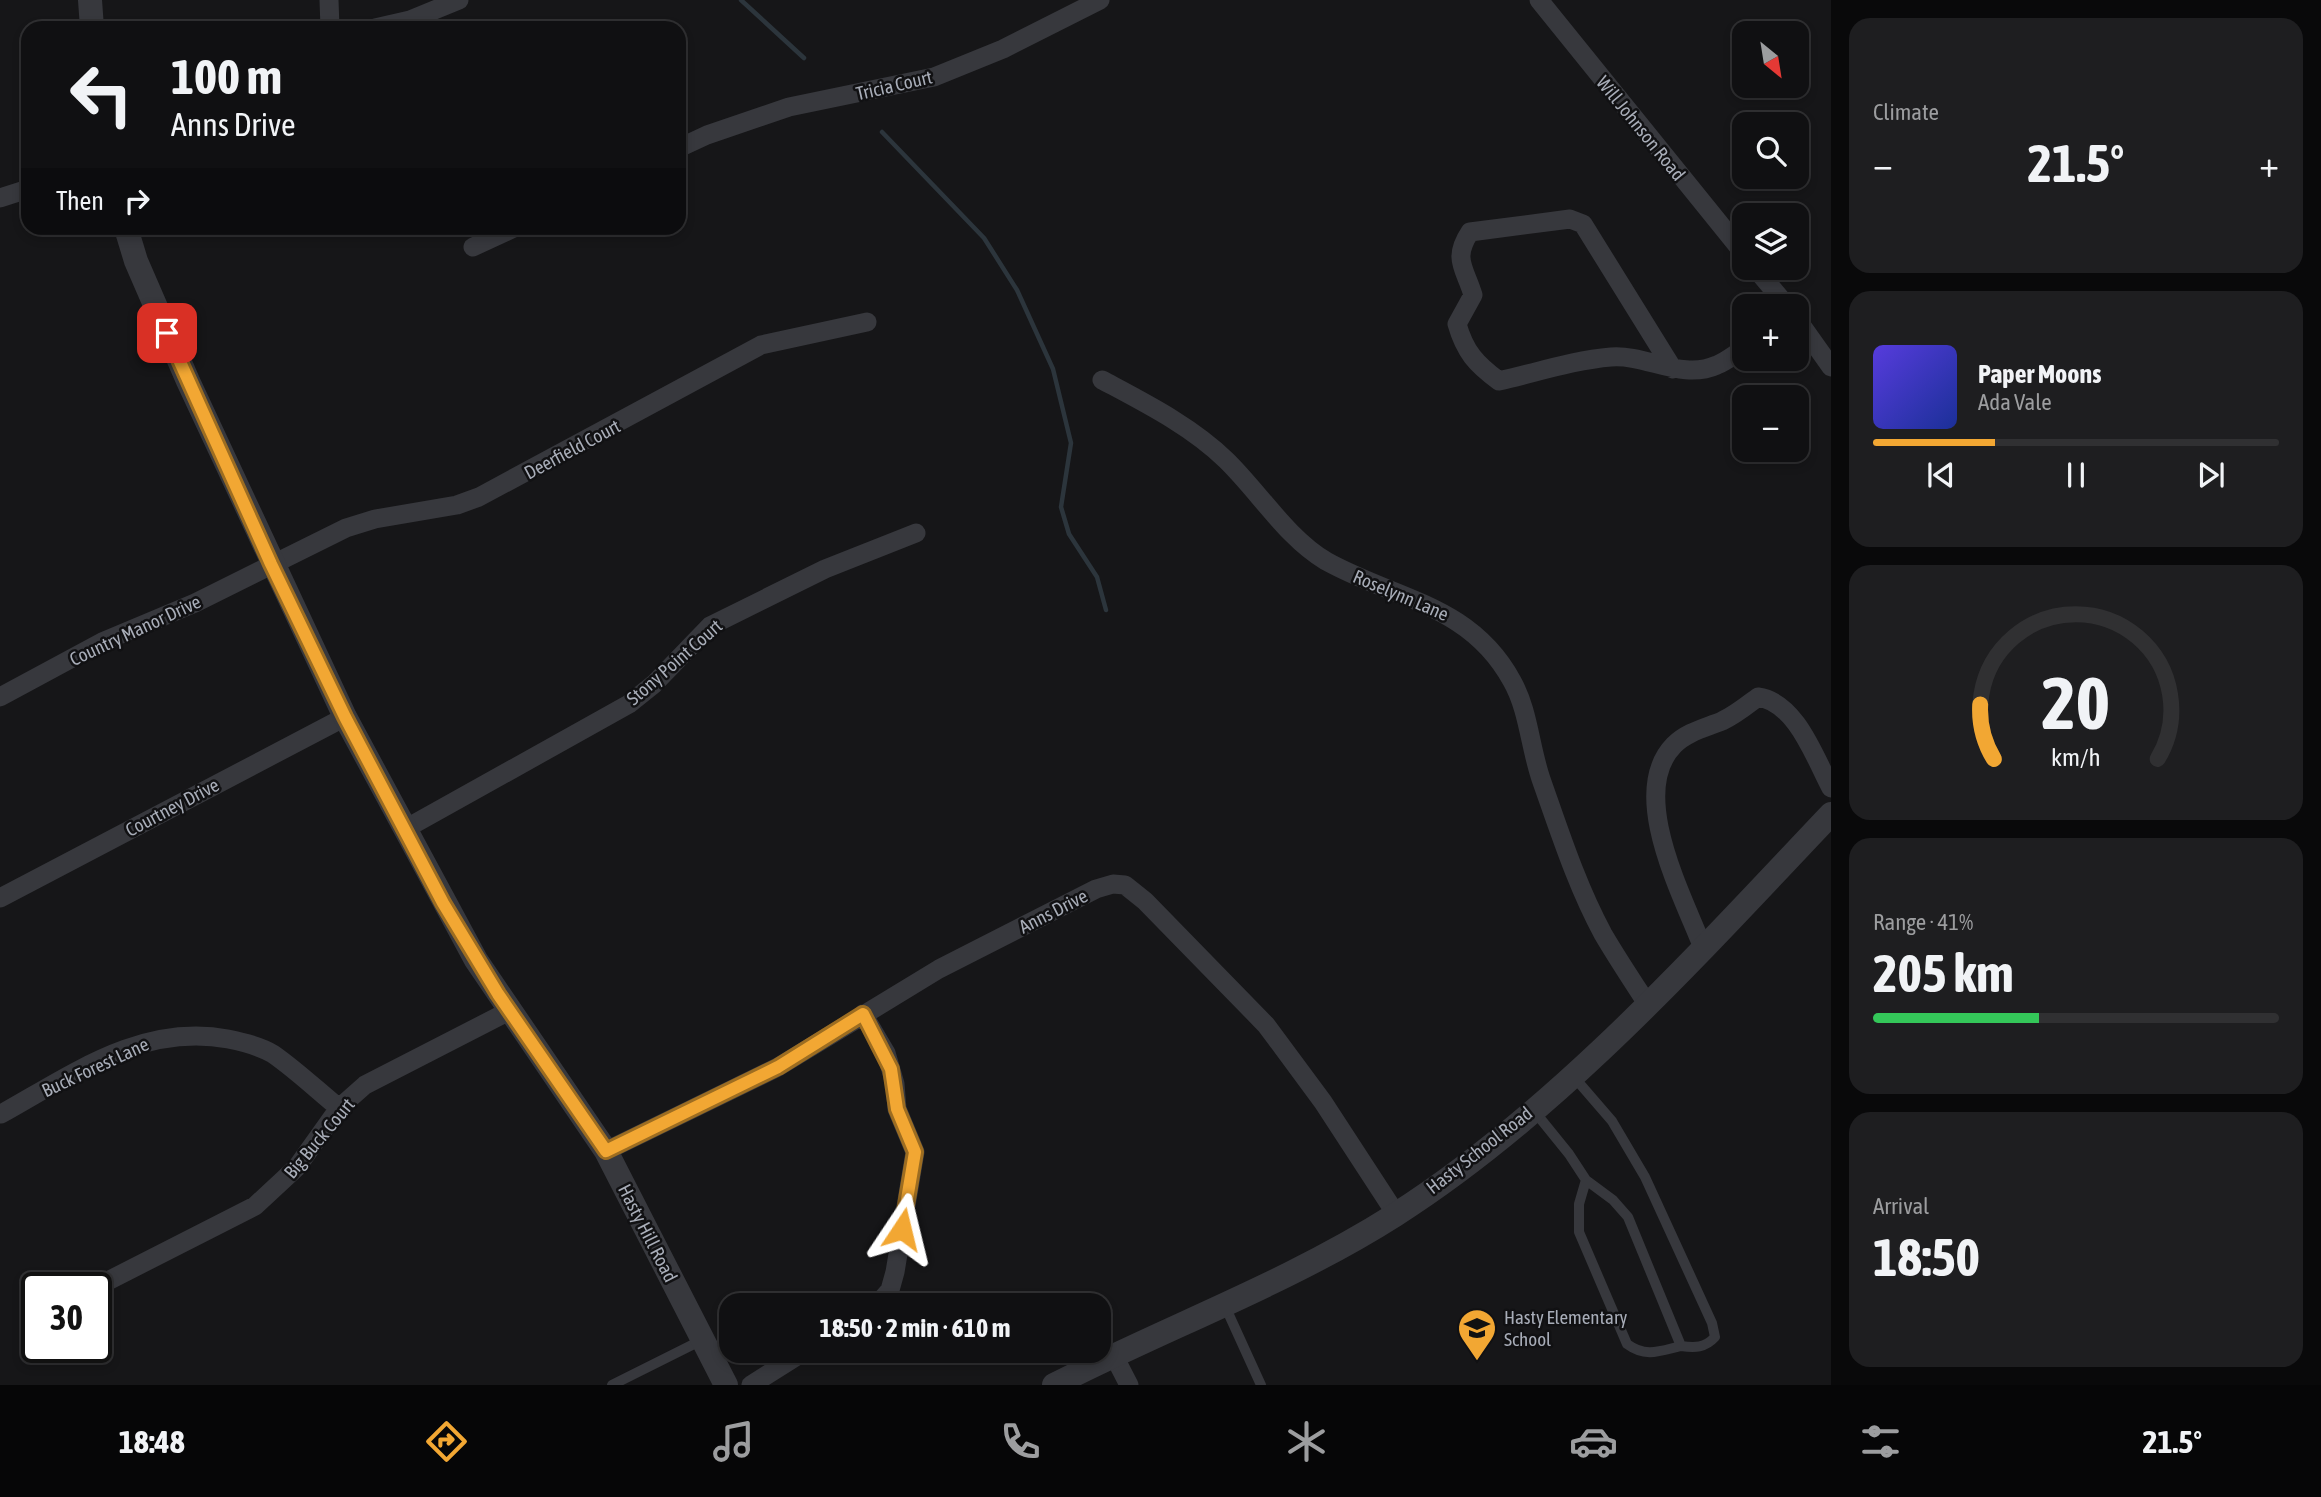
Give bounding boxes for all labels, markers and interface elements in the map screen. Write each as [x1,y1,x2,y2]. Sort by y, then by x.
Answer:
north arrow [1732,21,1810,98]
map controls [1732,21,1809,462]
text: 100 m [171,48,282,104]
icon: left [56,49,147,140]
street label: Tricia Court [854,66,934,104]
street label: Will Johnson Road [1592,71,1690,185]
text: Climate [1873,99,1939,125]
text: Anns Drive [171,106,296,143]
button: search [1732,112,1809,189]
text: 21.5° [2028,133,2124,193]
text: − [1873,142,1893,185]
text: + [2259,142,2279,185]
icon: right [118,182,156,220]
text: Then [56,186,104,216]
button: layers [1732,203,1809,280]
button: + [1732,294,1809,371]
pin [137,303,197,363]
icon: arrive [148,314,186,352]
text: Paper Moons [1978,359,2101,389]
button: − [1732,385,1809,462]
text: Ada Vale [1978,389,2052,415]
street label: Deerfield Court [520,415,624,483]
icon: previous [1922,456,1960,494]
icon: pause [2057,456,2095,494]
icon: next [2192,456,2230,494]
street label: Roselynn Lane [1350,565,1452,625]
street label: Country Manor Drive [66,590,204,670]
street label: Stony Point Court [622,615,726,709]
text: 20 [2042,661,2110,744]
text: km/h [2051,742,2101,770]
street label: Courtney Drive [122,773,222,841]
street label: Anns Drive [1015,884,1091,938]
text: Range · 41% [1873,909,1973,935]
text: 205 km [1873,943,2014,1003]
street label: Buck Forest Lane [38,1033,152,1101]
street label: Big Buck Court [279,1093,359,1183]
street label: Hasty School Road [1422,1102,1536,1198]
street label: Hasty Hill Road [614,1180,682,1286]
position arrow [865,1192,939,1266]
text: Arrival [1873,1193,1929,1219]
text: 18:50 [1873,1227,1980,1287]
speed limit sign: 30 [21,1272,112,1363]
place label: Hasty Elementary School [1504,1306,1627,1350]
school or university icon: Hasty Elementary School [1456,1307,1498,1362]
text: 18:50 · 2 min · 610 m [820,1313,1010,1343]
icon: directions [422,1417,471,1466]
icon: music [709,1417,758,1466]
icon: phone [996,1417,1045,1466]
icon: climate [1282,1417,1331,1466]
icon: car [1569,1417,1618,1466]
icon: filters [1856,1417,1905,1466]
text: 18:48 [119,1423,185,1460]
text: 21.5° [2142,1423,2202,1460]

